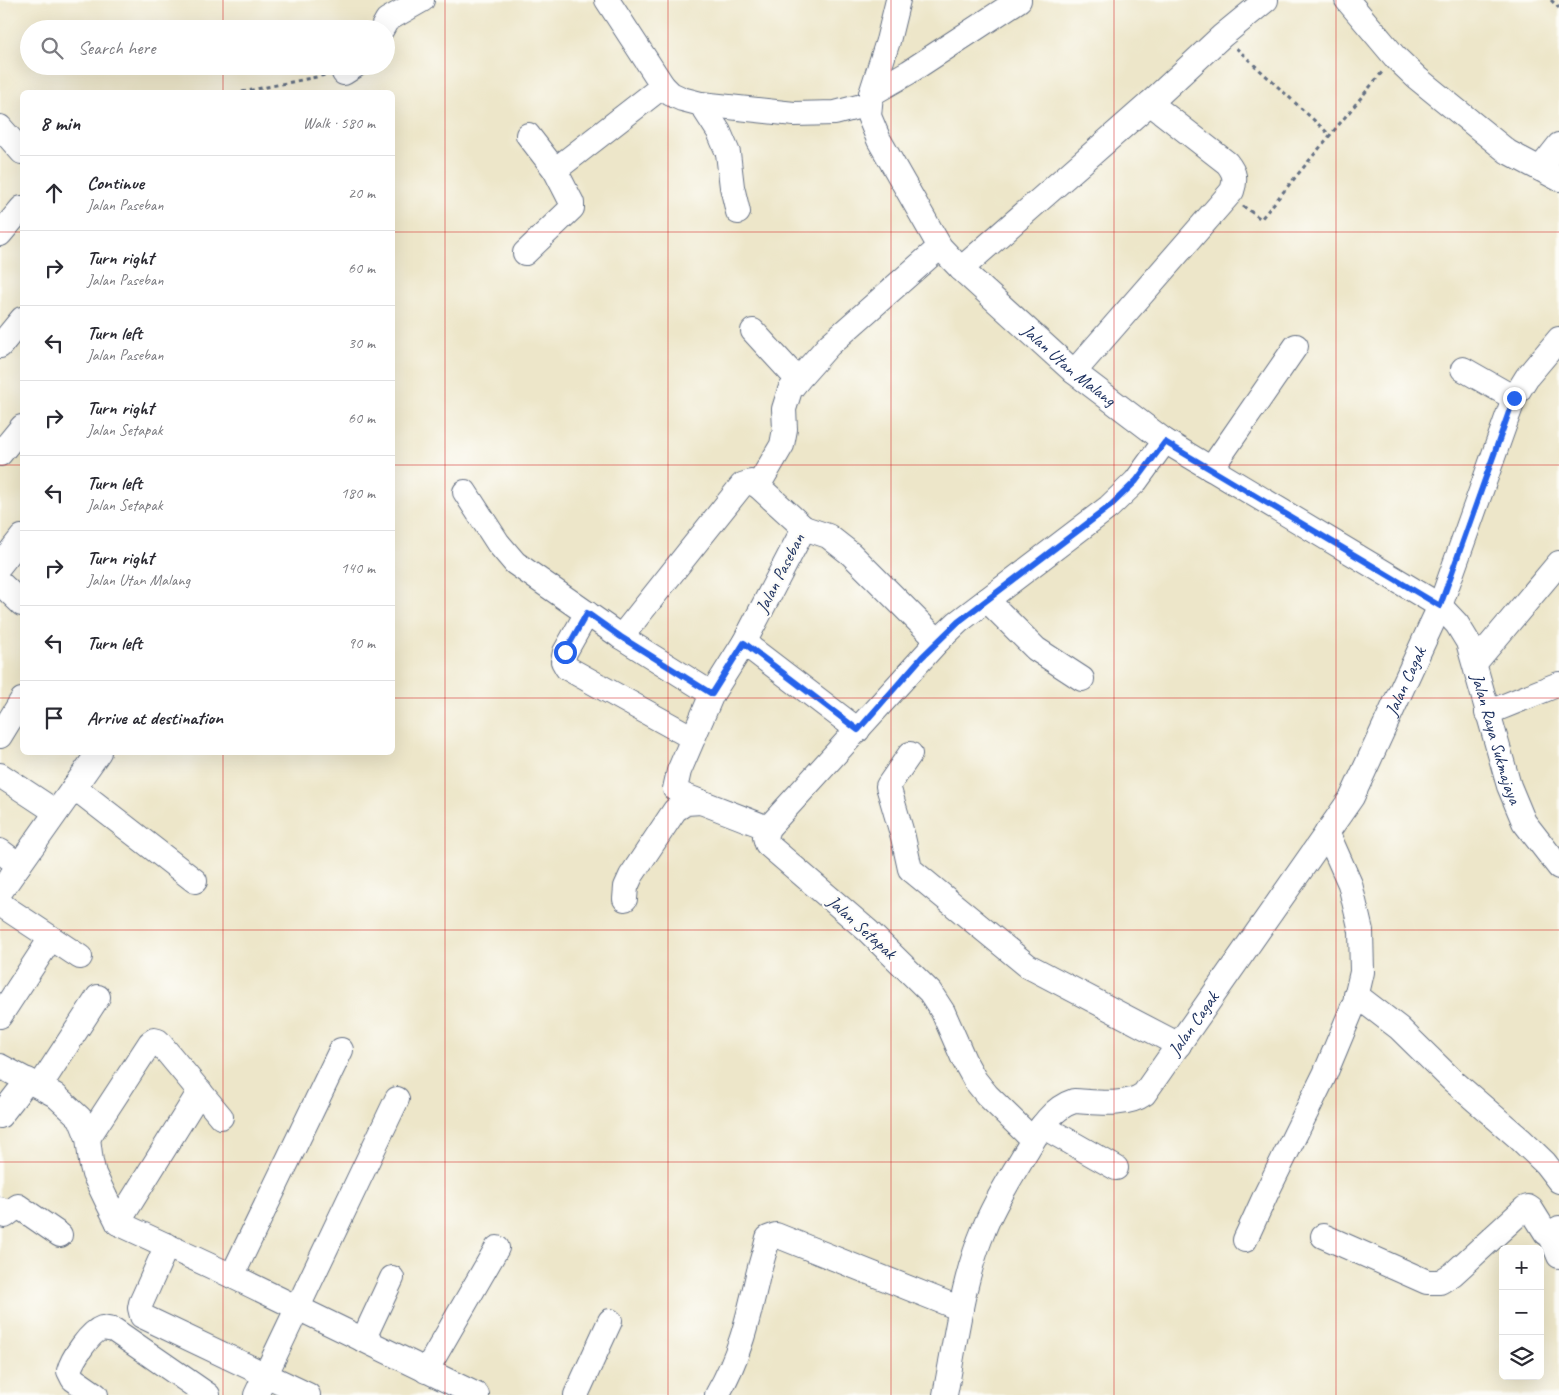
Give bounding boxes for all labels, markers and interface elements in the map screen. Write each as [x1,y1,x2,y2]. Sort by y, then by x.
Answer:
search box [20,20,395,75]
icon: search [38,34,66,62]
text: Search here [78,36,155,60]
text: 8 min [40,110,80,136]
text: Walk · 580 m [303,113,375,133]
text: Continue [87,171,144,195]
icon: ahead [40,179,68,207]
text: 20 m [348,183,375,203]
text: Jalan Paseban [87,195,163,215]
text: Turn right [87,246,154,270]
icon: right [40,254,68,282]
text: 60 m [348,258,375,278]
text: Jalan Paseban [87,270,163,290]
street label: Jalan Utan Malang [1017,318,1121,412]
text: Turn left [87,321,142,345]
icon: left [40,329,68,357]
text: 30 m [348,333,375,353]
text: Jalan Paseban [87,345,163,365]
route end [1503,387,1526,410]
text: Turn right [87,396,154,420]
icon: right [40,404,68,432]
text: 60 m [348,408,375,428]
text: Jalan Setapak [87,420,163,440]
text: Turn left [87,471,142,495]
icon: left [40,479,68,507]
text: 180 m [341,483,375,503]
text: Jalan Setapak [87,495,163,515]
street label: Jalan Paseban [750,529,810,617]
text: Turn right [87,546,154,570]
icon: right [40,554,68,582]
text: 140 m [341,558,375,578]
text: Jalan Utan Malang [87,570,190,590]
icon: left [40,629,68,657]
text: Turn left [87,631,142,655]
text: 90 m [348,633,375,653]
route start [554,641,577,664]
street label: Jalan Cagak [1380,642,1431,720]
street label: Jalan Raya Sukmajaya [1466,670,1527,809]
icon: arrive [40,704,68,732]
text: Arrive at destination [87,706,223,730]
street label: Jalan Setapak [822,890,902,965]
street label: Jalan Cagak [1163,986,1224,1061]
map controls [1499,1245,1544,1380]
button: + [1499,1245,1544,1290]
button: − [1499,1290,1544,1335]
button: layers [1499,1335,1544,1380]

